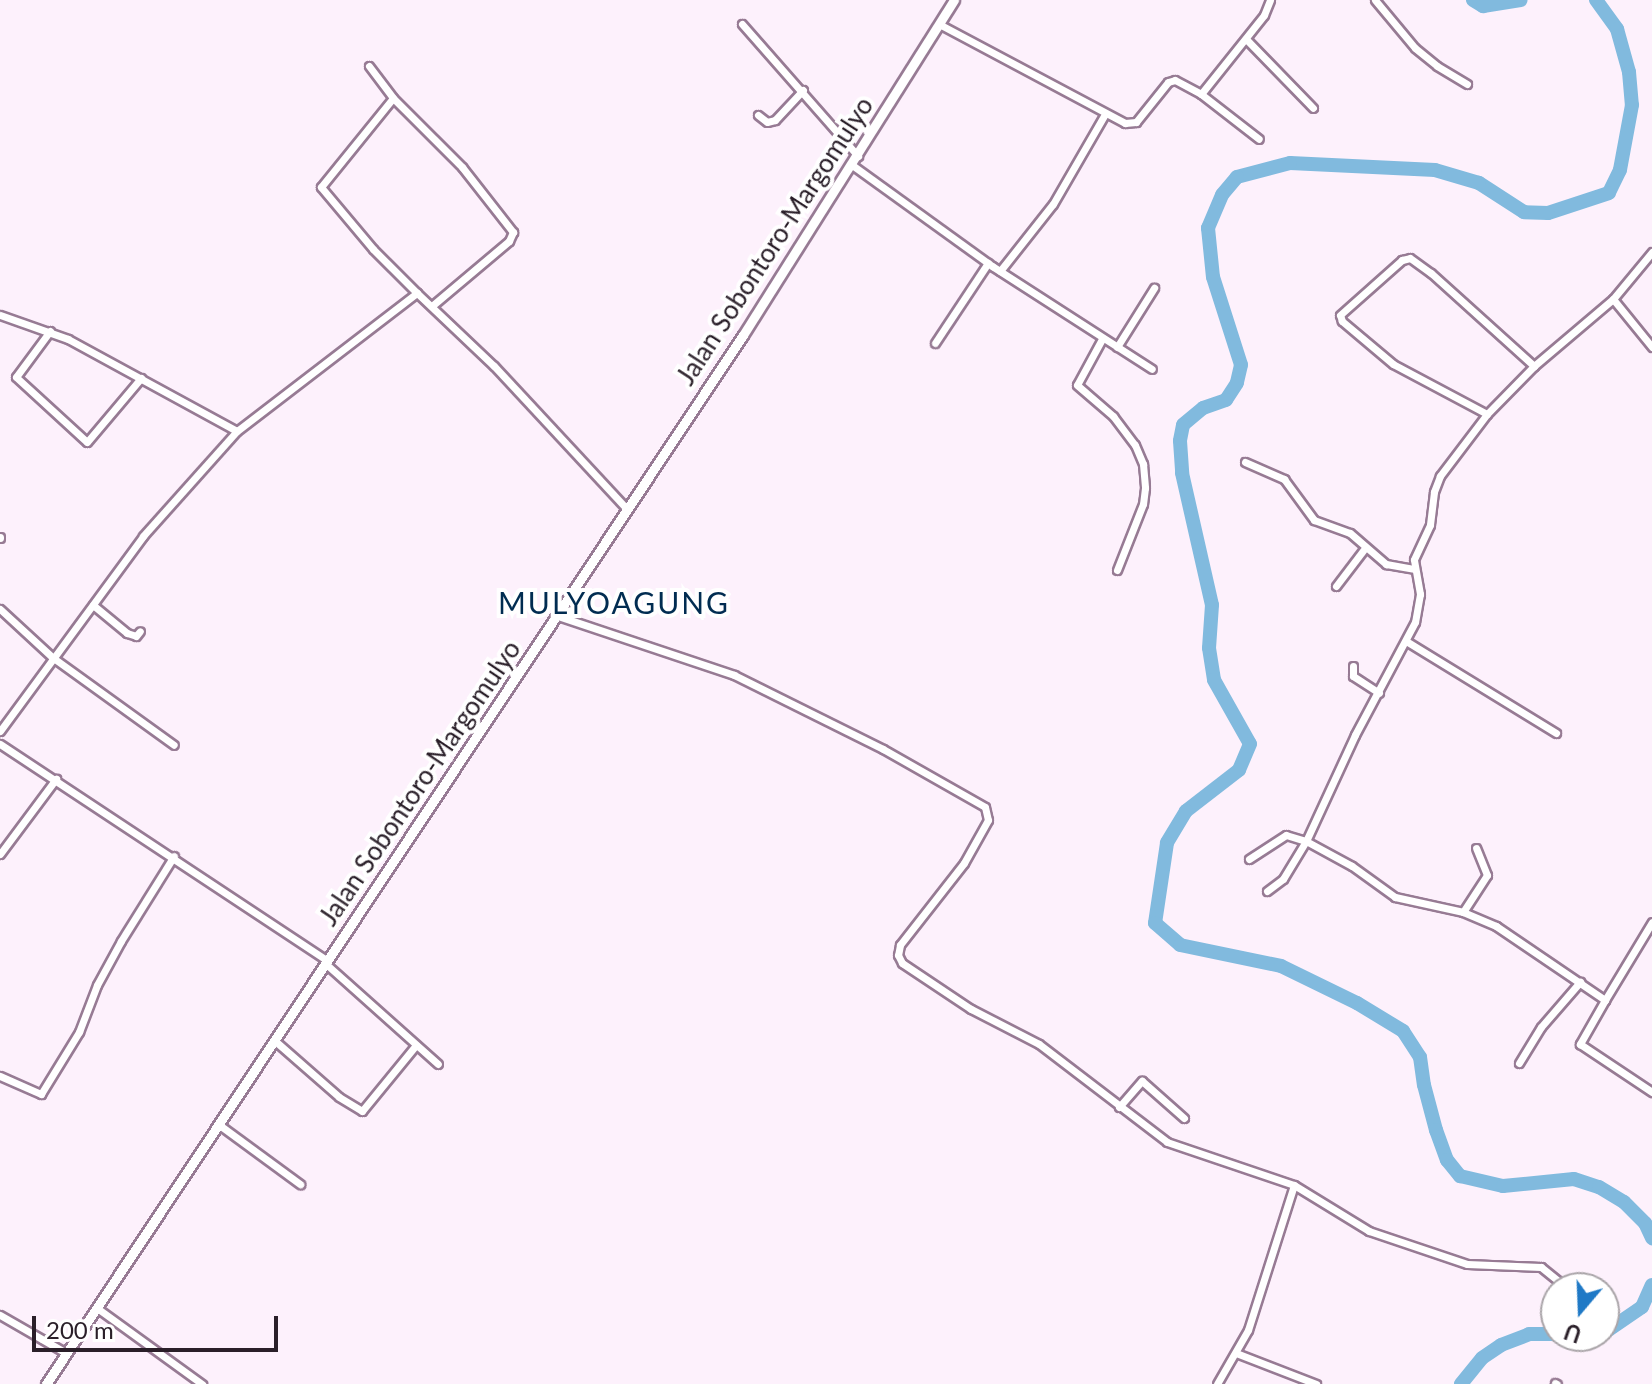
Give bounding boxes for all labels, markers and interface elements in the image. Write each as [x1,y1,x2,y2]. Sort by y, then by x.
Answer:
street label: Jalan Sobontoro-Margomulyo [670,91,880,391]
district label: MULYOAGUNG [498,584,730,620]
street label: Jalan Sobontoro-Margomulyo [313,635,527,931]
north arrow [1540,1272,1620,1352]
scale bar [36,1300,282,1350]
text: 200 m [46,1315,114,1344]
text: U [1561,1318,1585,1349]

